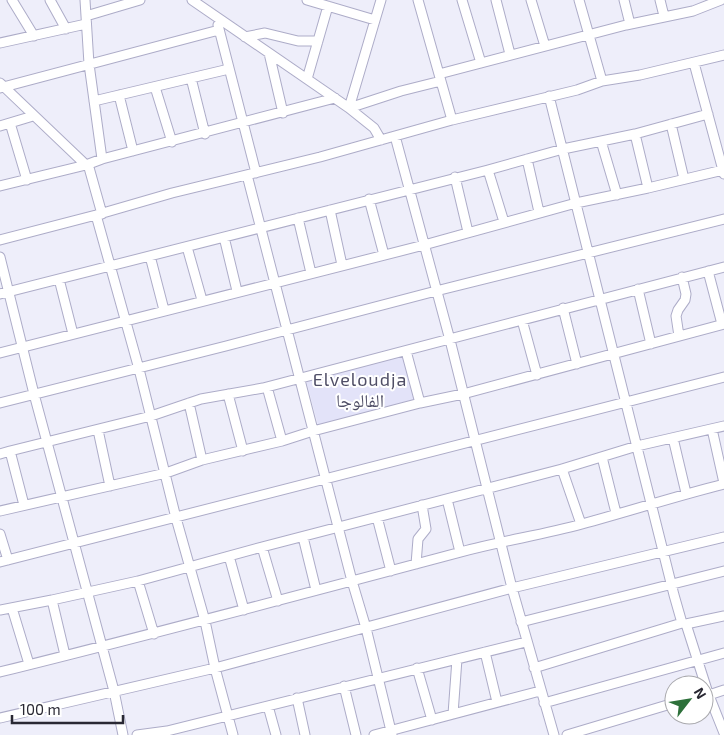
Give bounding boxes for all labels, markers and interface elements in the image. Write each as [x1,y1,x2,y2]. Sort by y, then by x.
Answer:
district label: Elveloudja الفالوجا [313,368,407,411]
north arrow [664,675,714,725]
text: N [691,684,710,702]
scale bar [12,692,124,724]
text: 100 m [20,700,61,718]

